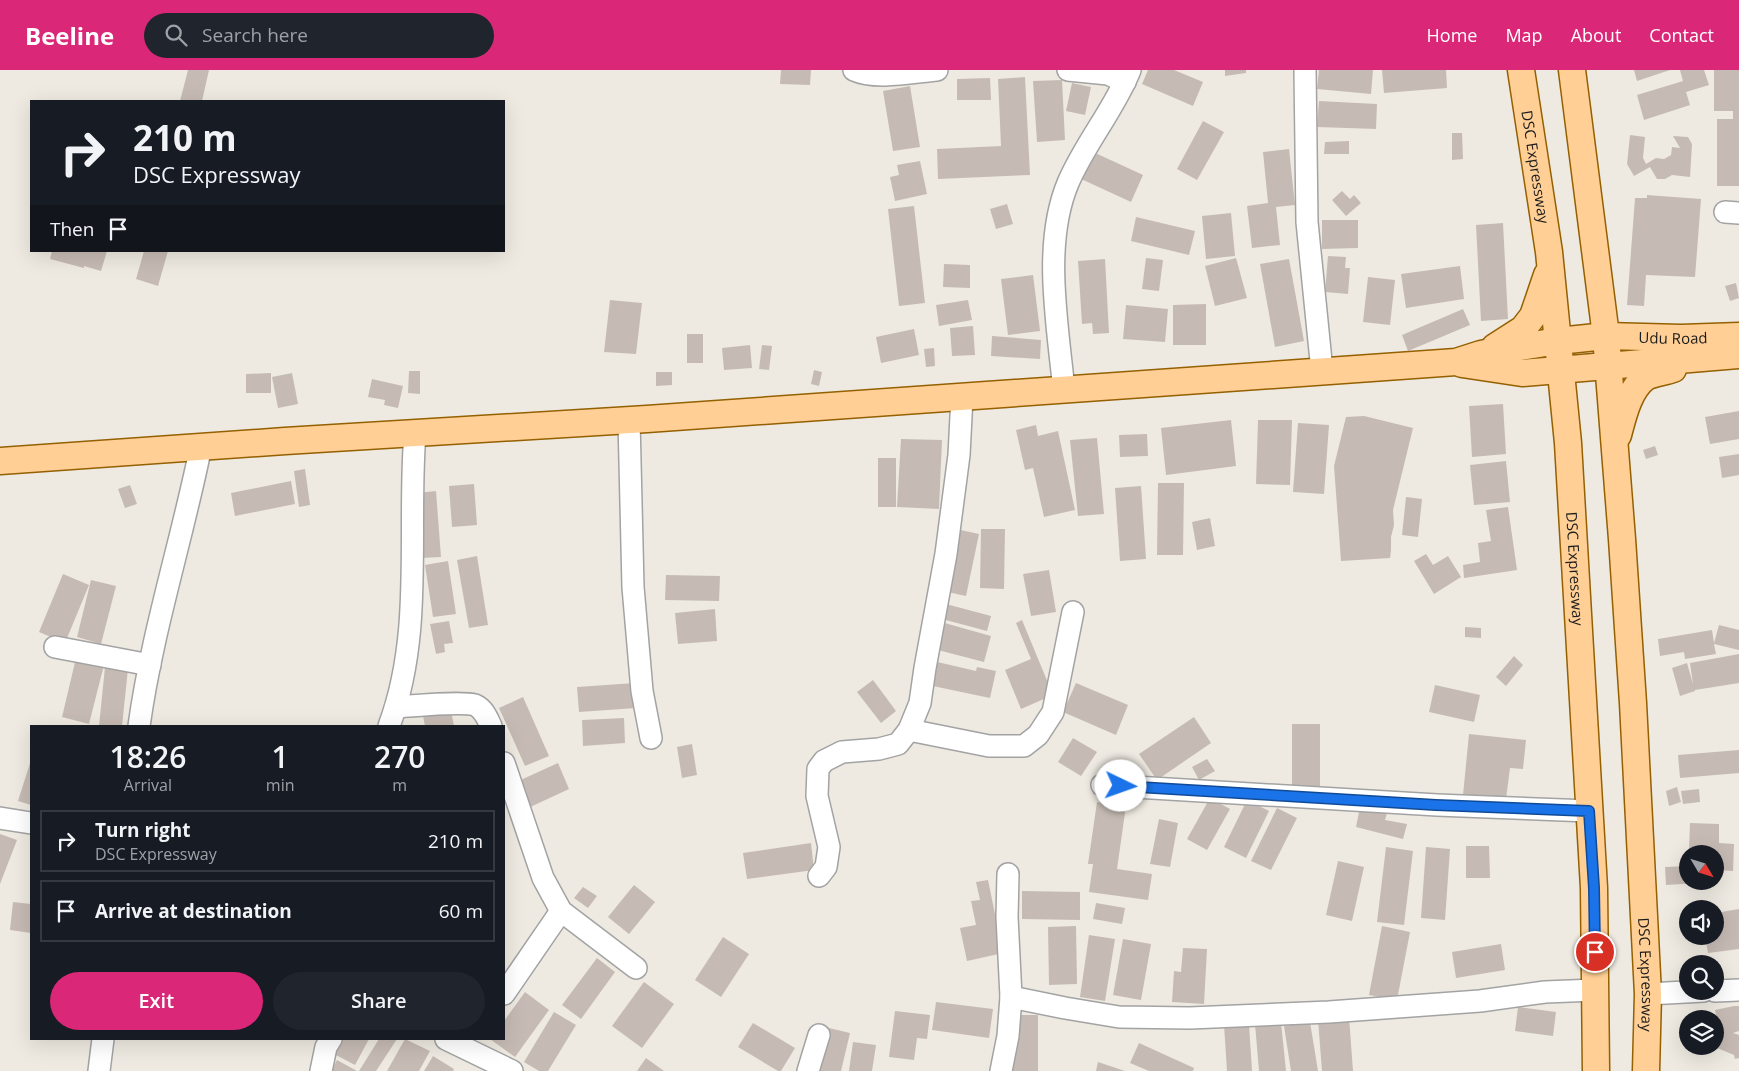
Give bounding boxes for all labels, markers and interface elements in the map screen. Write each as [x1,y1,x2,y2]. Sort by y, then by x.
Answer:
search box [144,13,494,58]
text: Beeline [25,19,114,52]
icon: search [162,21,190,49]
text: Search here [202,22,308,48]
text: Home [1427,23,1477,47]
text: Map [1505,23,1543,47]
text: About [1571,23,1621,47]
text: Contact [1649,23,1714,47]
street label: DSC Expressway [1517,109,1555,225]
text: 210 m [133,114,237,161]
icon: right [50,120,115,185]
text: DSC Expressway [133,159,300,189]
icon: arrive [104,215,132,243]
text: Then [50,216,94,242]
street label: Udu Road [1638,327,1708,348]
street label: DSC Expressway [1562,511,1589,627]
text: 18:26 [110,736,186,777]
text: 1 [272,736,289,777]
text: 270 [374,736,425,777]
position arrow [1094,759,1146,811]
text: Arrival [124,774,172,796]
text: min [266,774,295,796]
text: m [392,774,407,796]
text: Turn right [95,817,190,843]
icon: right [52,827,80,855]
text: 210 m [428,828,483,854]
text: DSC Expressway [95,843,217,865]
north arrow [1679,845,1724,890]
map controls [1679,845,1724,1055]
icon: arrive [52,897,80,925]
text: Arrive at destination [95,898,292,924]
text: 60 m [439,898,483,924]
button: sound [1679,900,1724,945]
street label: DSC Expressway [1634,917,1658,1032]
pin [1574,931,1616,973]
icon: arrive [1581,938,1609,966]
button: search [1679,955,1724,1000]
button: Exit [50,972,263,1030]
button: Share [273,972,485,1030]
button: layers [1679,1010,1724,1055]

